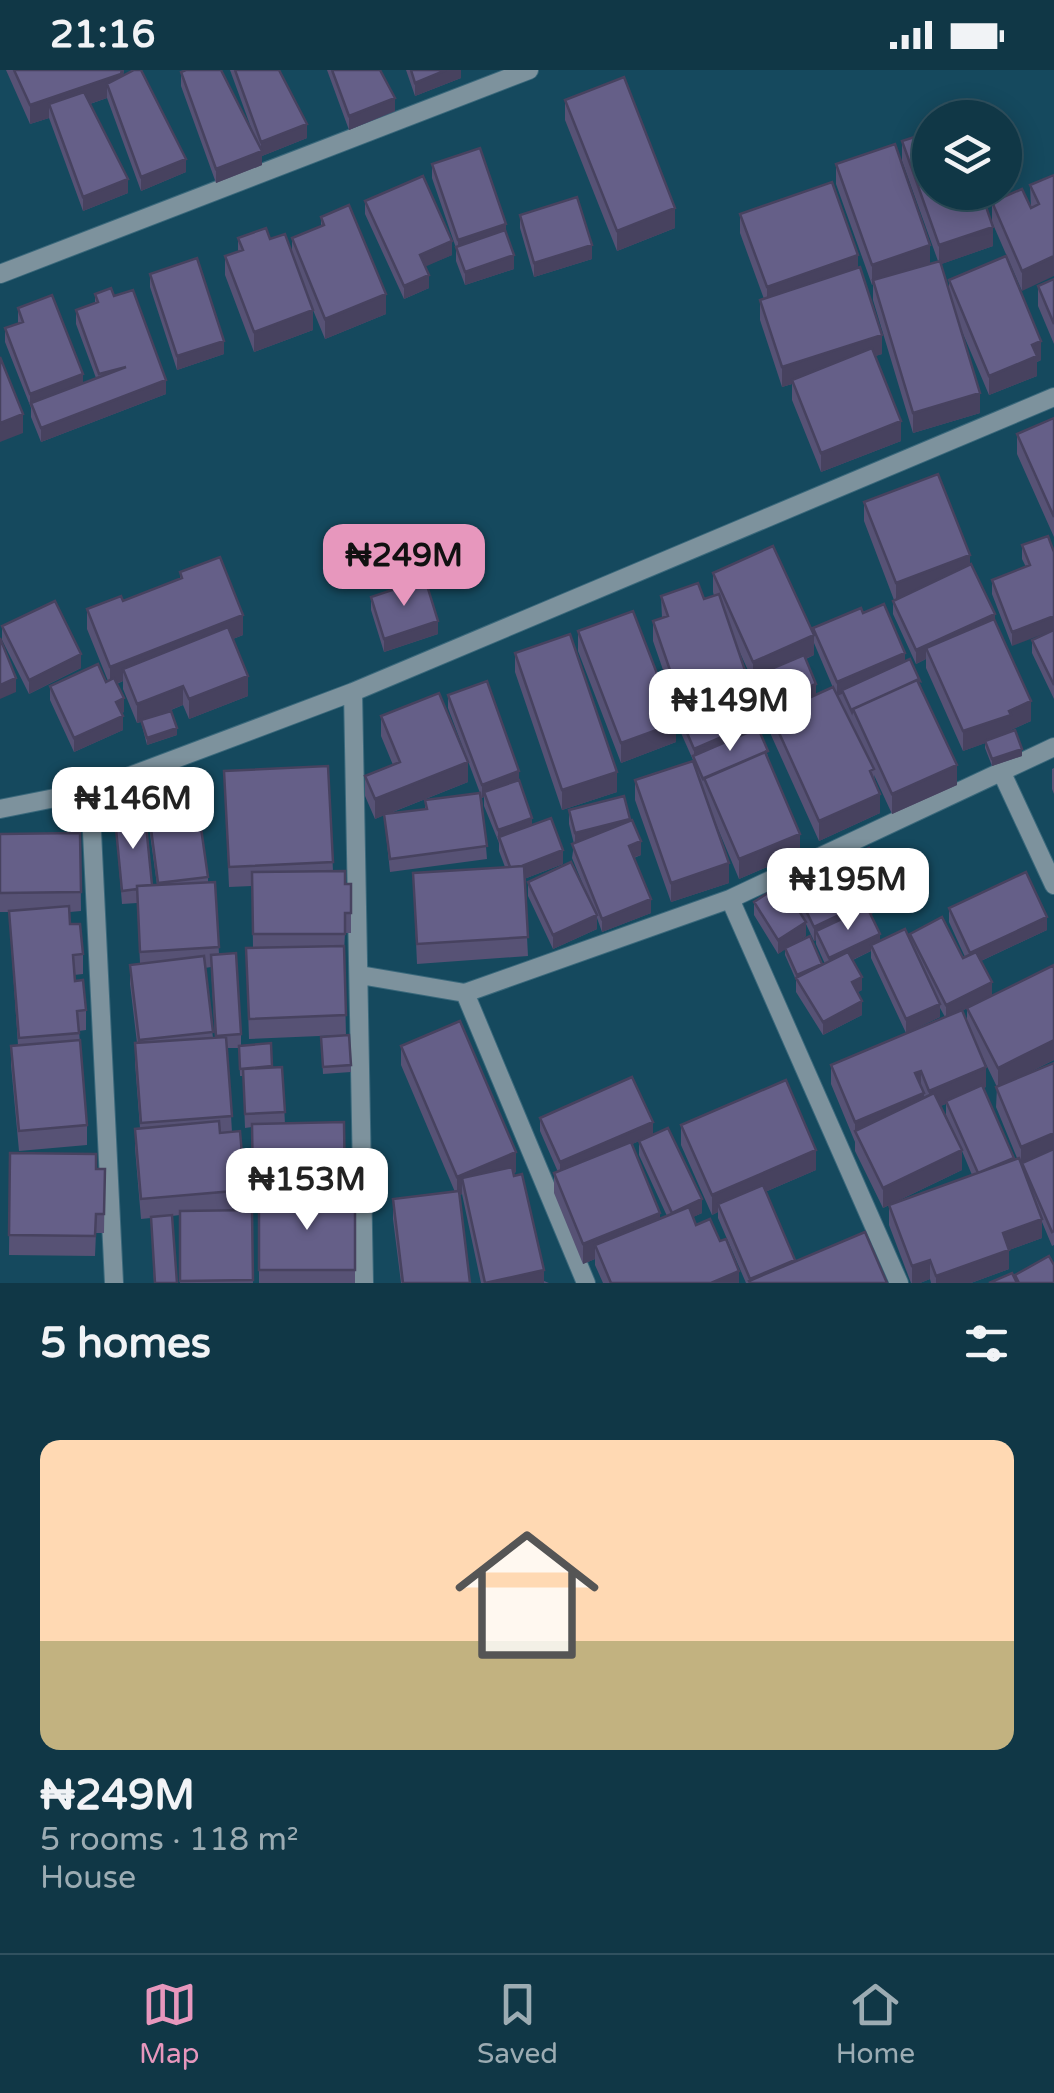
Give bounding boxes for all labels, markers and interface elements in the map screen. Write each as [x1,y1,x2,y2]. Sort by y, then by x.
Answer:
text: 21:16 [50,12,155,58]
map controls [912,100,1022,210]
button: layers [912,100,1022,210]
pin: ₦249M [334,524,474,609]
text: ₦249M [345,537,463,575]
pin: ₦149M [660,669,800,754]
text: ₦149M [671,682,789,720]
pin: ₦146M [63,767,203,852]
text: ₦146M [74,780,192,818]
pin: ₦195M [778,848,918,933]
text: ₦195M [789,861,907,899]
pin: ₦153M [237,1148,377,1233]
text: ₦153M [248,1161,366,1199]
icon: filters [959,1316,1014,1371]
text: 5 homes [40,1318,211,1369]
icon: home [437,1505,617,1685]
text: ₦249M [40,1770,195,1821]
text: 5 rooms · 118 m² [40,1821,299,1859]
text: House [40,1859,136,1897]
tab: Map [139,1977,199,2071]
tab: Saved [477,1977,558,2071]
tab: Home [836,1977,915,2071]

